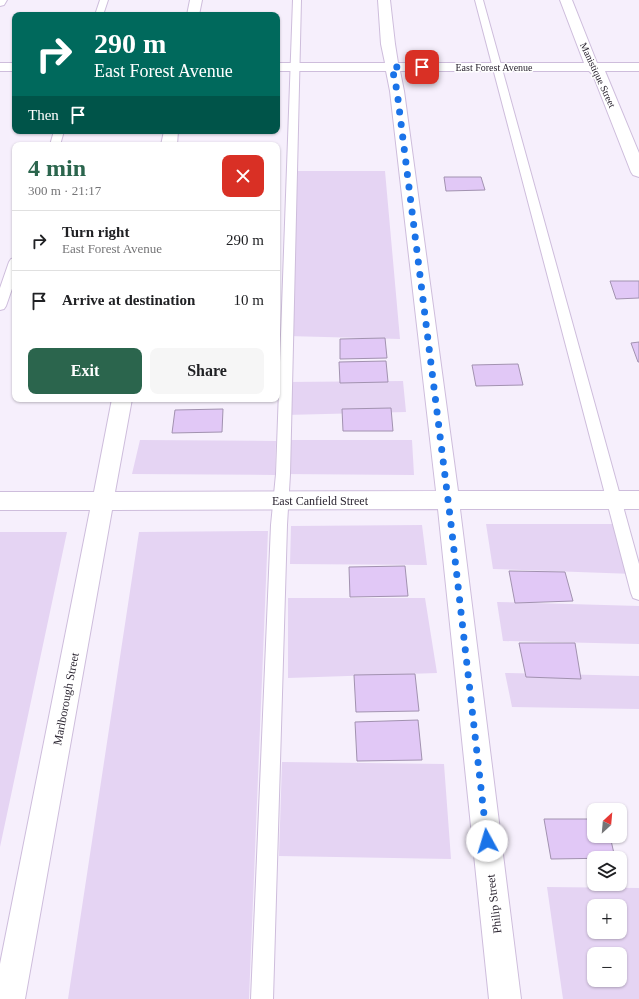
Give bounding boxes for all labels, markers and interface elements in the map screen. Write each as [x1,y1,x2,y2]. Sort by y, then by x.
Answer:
icon: right [28,28,80,80]
text: 290 m [94,28,166,59]
street label: Manistique Street [578,41,618,110]
pin [405,50,439,84]
icon: arrive [411,56,433,78]
text: East Forest Avenue [94,61,233,81]
street label: East Forest Avenue [455,62,533,73]
icon: arrive [67,104,89,126]
text: Then [28,107,59,123]
text: 4 min [28,155,86,181]
button: close [222,155,264,197]
text: 300 m · 21:17 [28,183,101,198]
text: Turn right [62,224,129,240]
icon: right [28,230,50,252]
text: 290 m [226,232,264,248]
text: East Forest Avenue [62,241,162,256]
icon: arrive [28,290,50,312]
text: Arrive at destination [62,292,195,308]
text: 10 m [234,292,264,308]
button: Exit [28,348,142,394]
button: Share [150,348,264,394]
street label: East Canfield Street [272,494,369,508]
street label: Marlborough Street [50,651,82,747]
north arrow [587,803,627,843]
map controls [587,803,627,987]
position arrow [466,820,508,862]
button: layers [587,851,627,891]
street label: Philip Street [483,873,505,934]
button: + [587,899,627,939]
button: − [587,947,627,987]

